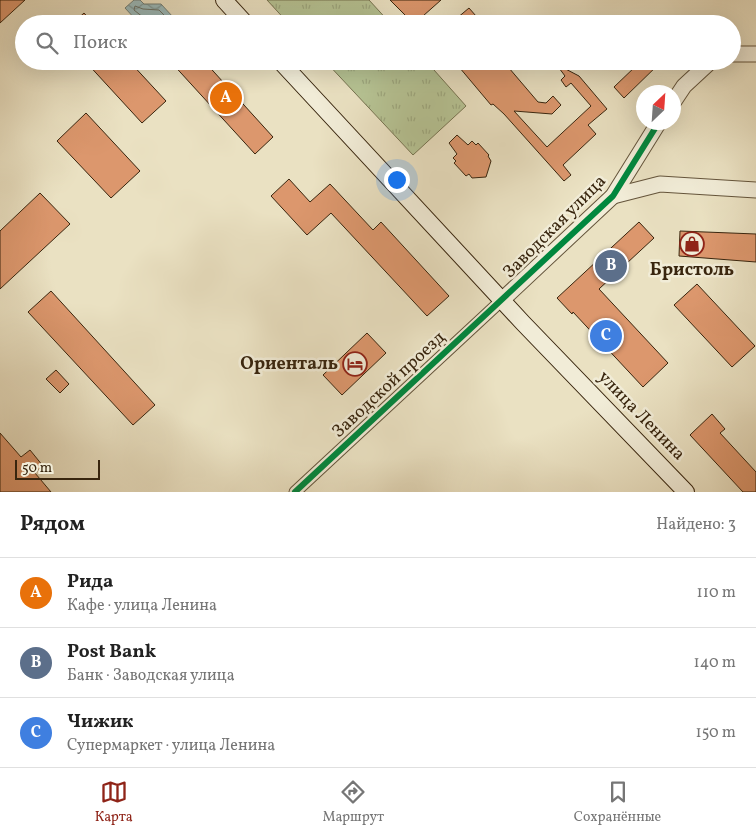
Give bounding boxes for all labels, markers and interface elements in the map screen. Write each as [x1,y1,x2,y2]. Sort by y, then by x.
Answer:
search box [15,15,741,70]
icon: search [33,29,61,57]
text: Поиск [73,30,127,56]
pin: A [210,79,242,117]
north arrow [636,85,681,130]
your location [384,167,410,193]
street label: Заводская улица [498,170,612,284]
shop icon: Бристоль [679,231,705,257]
pin: B [595,247,627,285]
place label: Бристоль [650,258,734,283]
pin: C [590,317,622,355]
street label: Заводской проезд [327,326,451,444]
hotel icon: Ориенталь [342,351,368,377]
place label: Ориенталь [240,352,338,377]
street label: улица Ленина [592,365,690,467]
scale bar [15,457,100,480]
text: 50 m [22,459,52,478]
text: Рядом [20,510,85,539]
text: Найдено: 3 [656,514,736,536]
text: Рида [67,569,113,595]
text: A [30,582,42,604]
text: 110 m [697,582,736,604]
text: Кафе · улица Ленина [67,595,217,617]
text: Post Bank [67,639,156,665]
text: B [31,652,41,674]
text: 140 m [694,652,736,674]
text: Банк · Заводская улица [67,665,235,687]
text: Чижик [67,709,133,735]
text: C [31,722,41,744]
text: 150 m [695,722,736,744]
text: Супермаркет · улица Ленина [67,735,275,757]
tab: Карта [95,778,133,827]
tab: Маршрут [322,778,384,827]
tab: Сохранённые [574,778,661,827]

